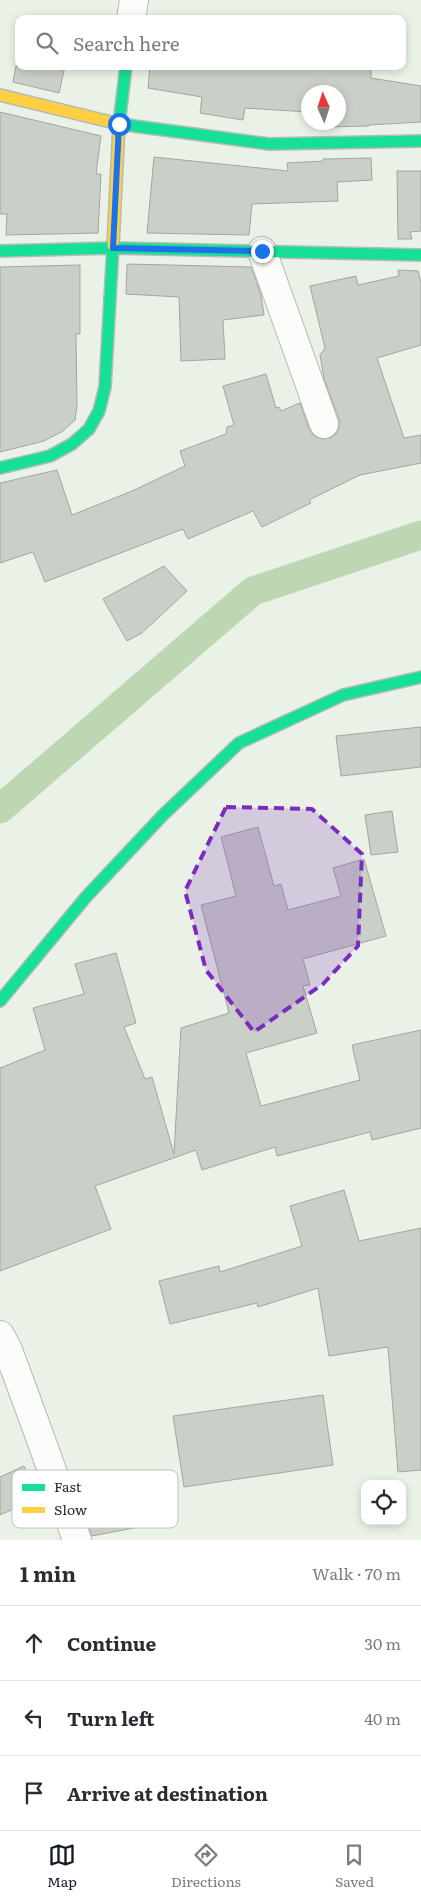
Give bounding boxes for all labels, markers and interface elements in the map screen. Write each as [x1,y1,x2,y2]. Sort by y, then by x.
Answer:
search box [15,15,406,70]
icon: search [33,29,61,57]
text: Search here [73,29,180,57]
north arrow [301,85,346,130]
route start [108,113,131,136]
route end [251,240,274,263]
legend [12,1470,178,1528]
text: Fast [54,1476,82,1496]
map controls [361,1480,406,1525]
button: locate [361,1480,406,1525]
text: Slow [54,1499,87,1519]
text: 1 min [20,1557,76,1588]
text: Walk · 70 m [312,1561,401,1585]
icon: ahead [20,1629,48,1657]
text: Continue [67,1629,156,1657]
text: 30 m [364,1631,401,1655]
icon: left [20,1704,48,1732]
text: Turn left [67,1704,154,1732]
text: 40 m [364,1706,401,1730]
icon: arrive [20,1779,48,1807]
text: Arrive at destination [67,1779,268,1807]
tab: Map [47,1841,77,1891]
tab: Directions [171,1841,241,1891]
tab: Saved [335,1841,374,1891]

